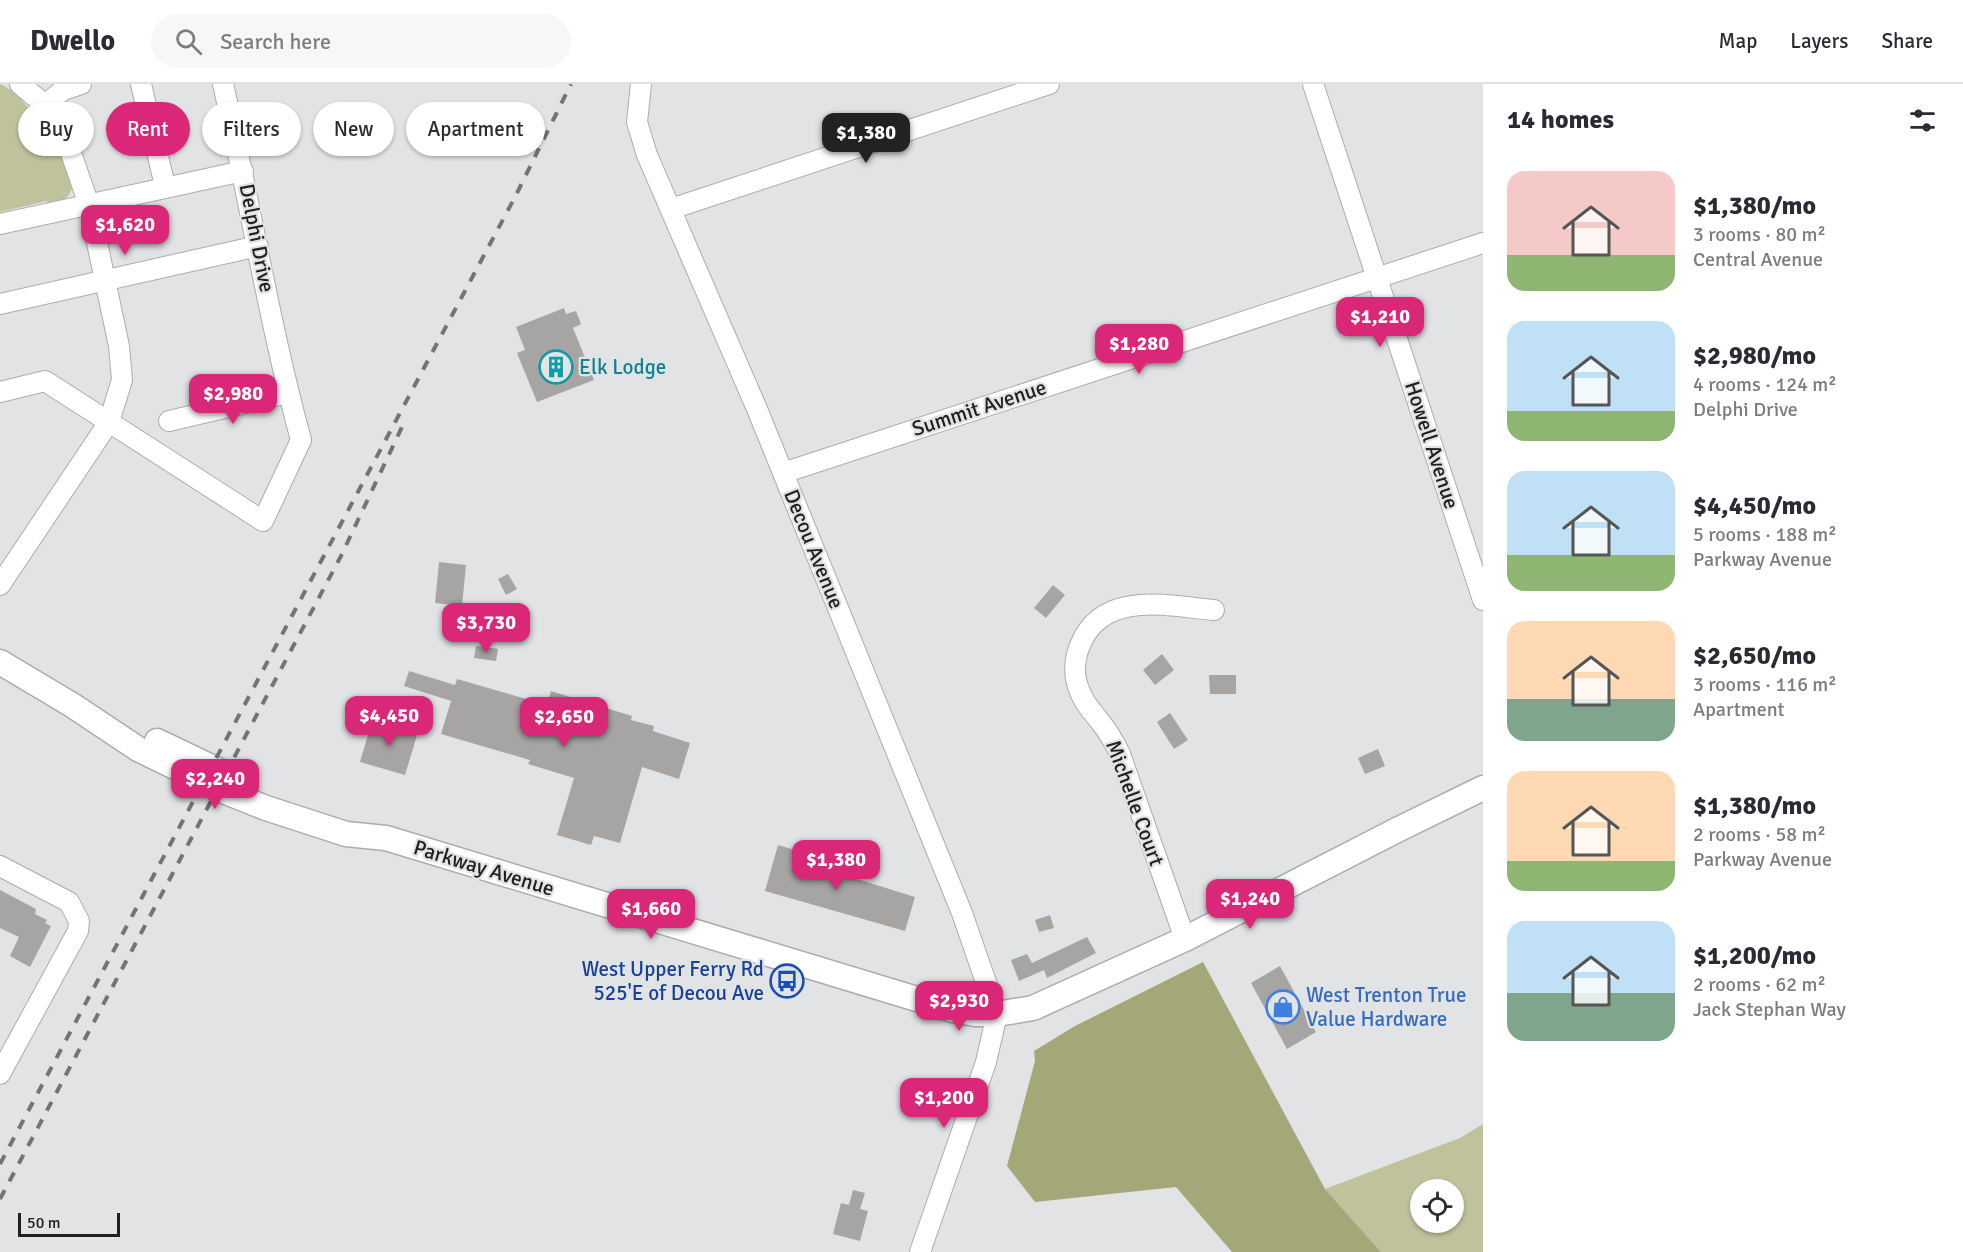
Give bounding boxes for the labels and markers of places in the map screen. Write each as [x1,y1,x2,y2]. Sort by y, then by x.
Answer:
pin: $1,380 [817,113,915,164]
pin: $1,620 [76,205,174,256]
pin: $1,210 [1331,297,1429,348]
pin: $1,280 [1090,324,1188,375]
building icon: Elk Lodge [538,349,574,385]
place label: Elk Lodge [579,354,666,380]
pin: $2,980 [184,374,282,425]
pin: $3,730 [437,603,535,654]
pin: $4,450 [340,696,438,747]
pin: $2,650 [515,697,613,748]
pin: $2,240 [166,759,264,810]
pin: $1,380 [787,840,885,891]
pin: $1,240 [1201,879,1299,930]
pin: $1,660 [602,889,700,940]
place label: West Upper Ferry Rd 525'E of Decou Ave [581,956,764,1006]
bus stop icon: West Upper Ferry Rd 525'E of Decou Ave [769,963,805,999]
pin: $2,930 [910,981,1008,1032]
place label: West Trenton True Value Hardware [1306,982,1466,1032]
shop icon: West Trenton True Value Hardware [1265,989,1301,1025]
pin: $1,200 [895,1078,993,1129]

